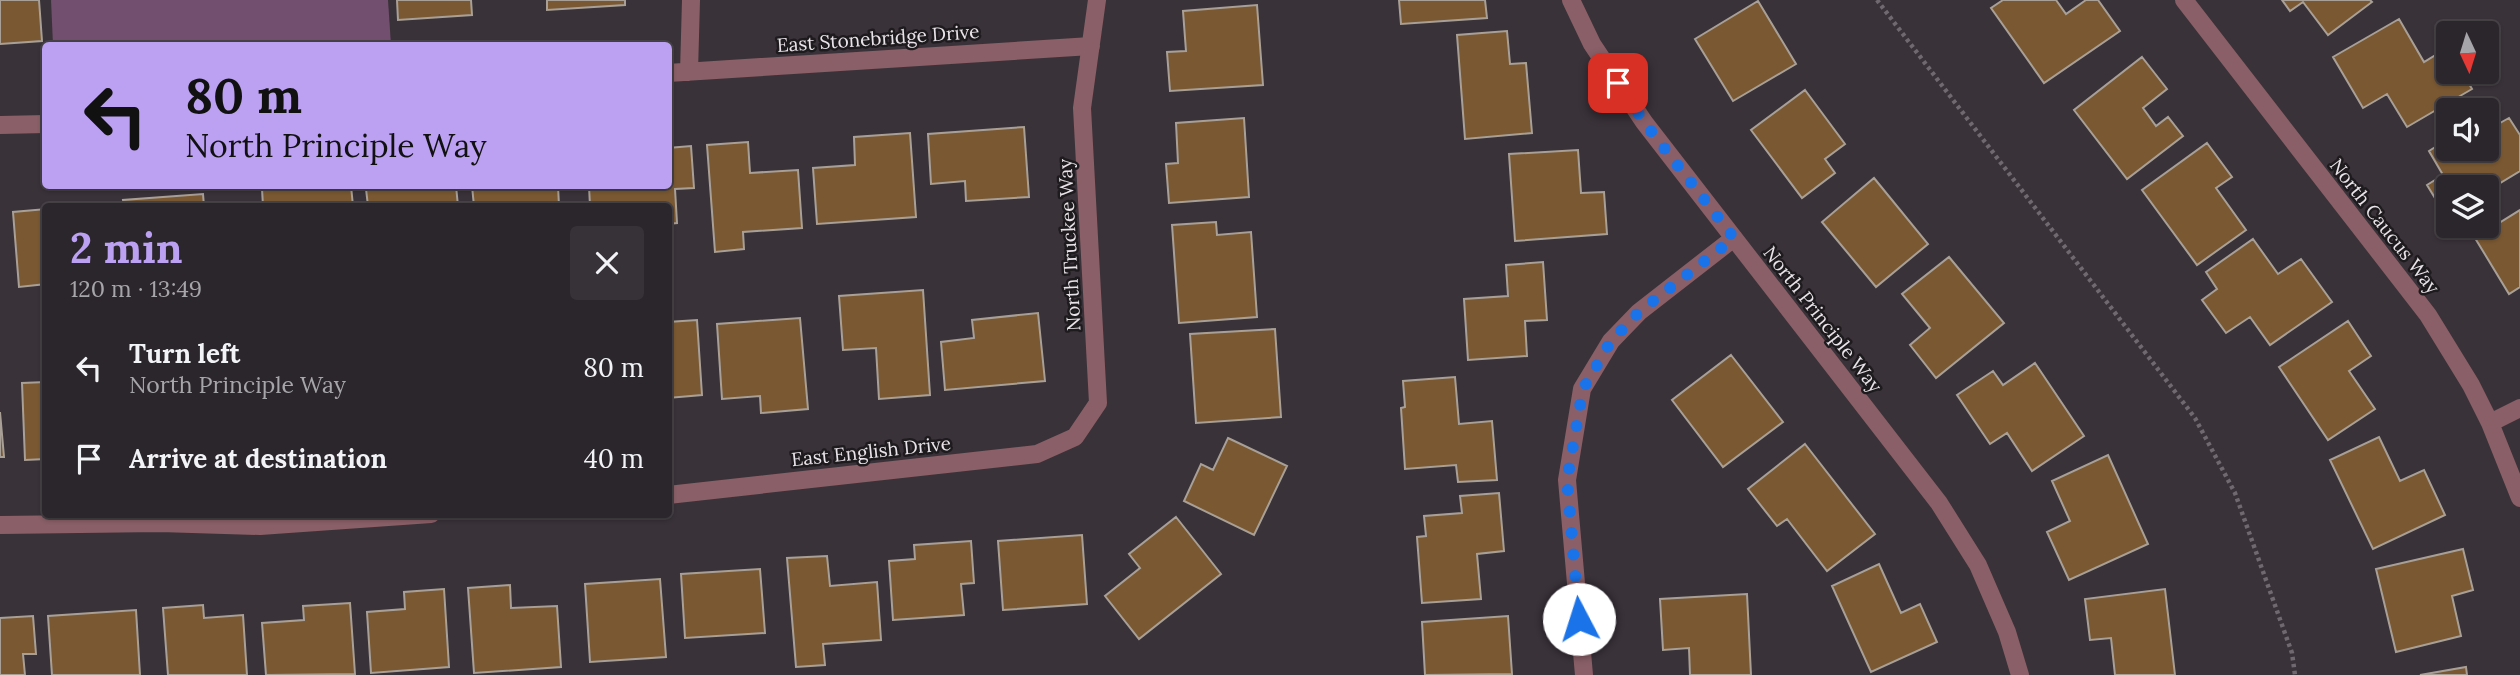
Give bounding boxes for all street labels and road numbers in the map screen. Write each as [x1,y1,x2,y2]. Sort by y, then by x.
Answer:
street label: East Stonebridge Drive [776,19,980,57]
street label: North Caucus Way [2325,154,2445,298]
street label: North Truckee Way [1053,158,1085,332]
street label: North Principle Way [1758,241,1888,397]
street label: East English Drive [790,431,952,471]

